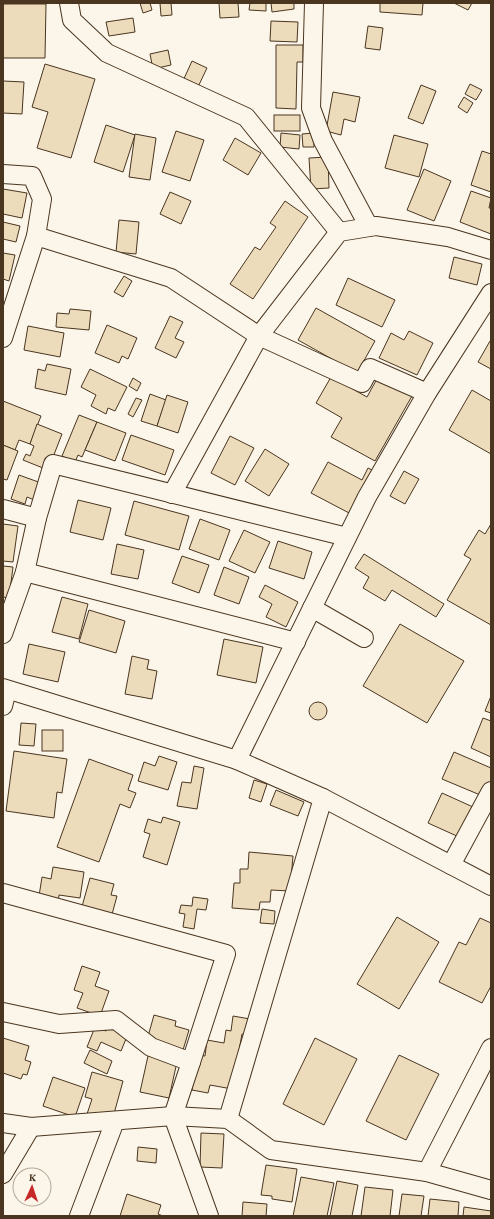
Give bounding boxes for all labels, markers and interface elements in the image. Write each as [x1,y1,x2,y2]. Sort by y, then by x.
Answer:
north arrow [12,1167,52,1207]
text: K [29,1171,37,1183]

